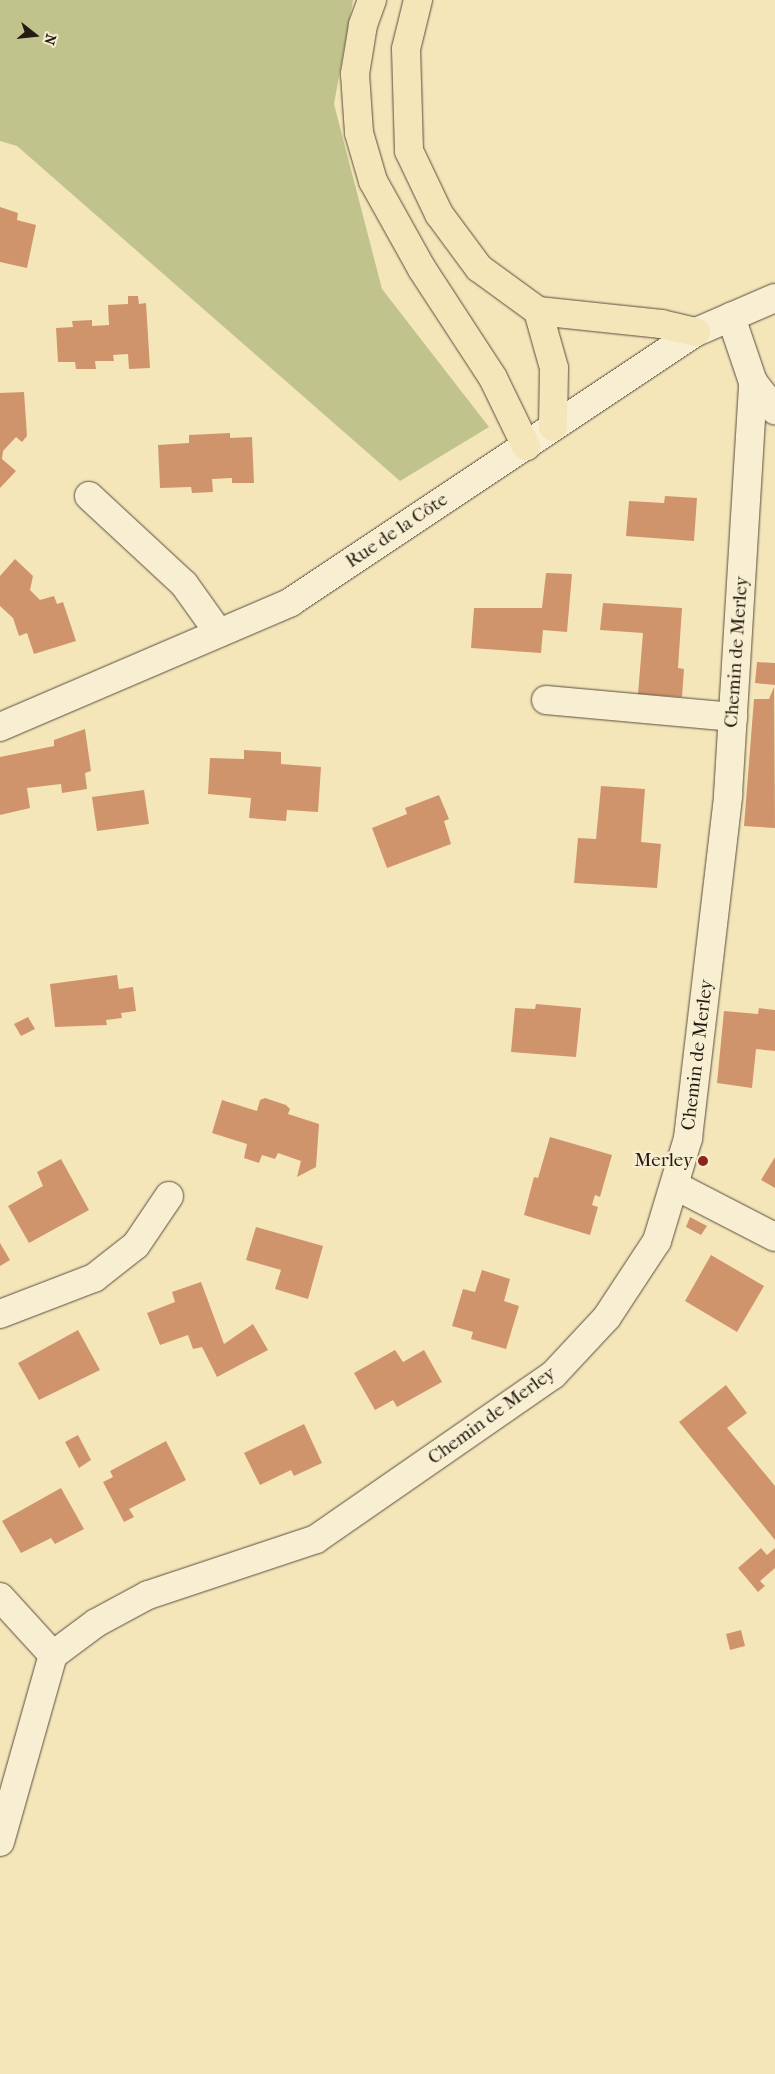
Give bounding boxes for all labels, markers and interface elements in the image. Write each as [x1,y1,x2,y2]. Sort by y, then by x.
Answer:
north arrow [10,10,60,60]
text: N [40,32,60,47]
street label: Rue de la Côte [342,489,452,573]
street label: Chemin de Merley [720,575,754,729]
street label: Chemin de Merley [677,978,719,1132]
place label: Merley [634,1150,693,1172]
marker: Merley [697,1155,709,1167]
street label: Chemin de Merley [424,1362,560,1470]

